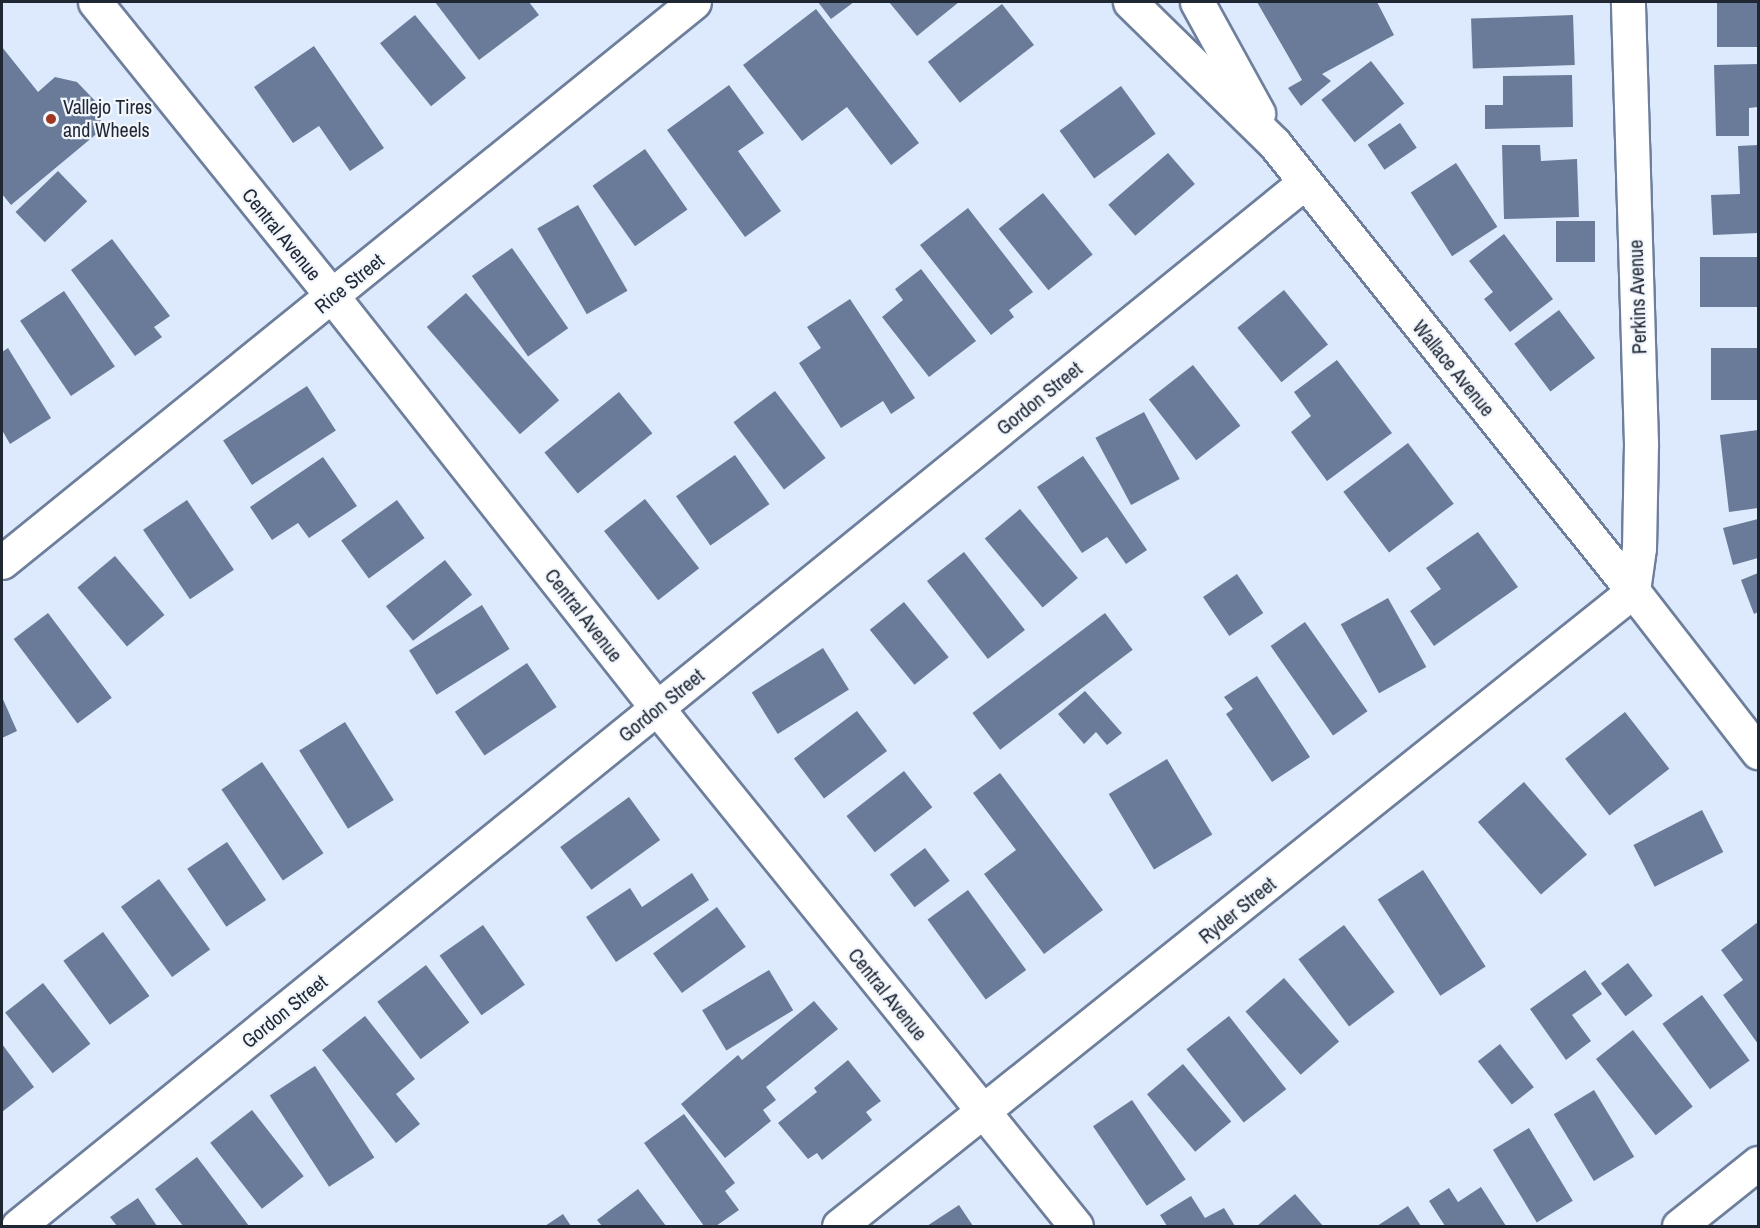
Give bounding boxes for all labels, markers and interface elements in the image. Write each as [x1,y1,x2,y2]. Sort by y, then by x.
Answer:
place label: Vallejo Tires and Wheels [63,95,153,142]
marker: Vallejo Tires and Wheels [44,112,58,126]
street label: Central Avenue [237,183,327,285]
street label: Perkins Avenue [1623,239,1651,355]
street label: Rice Street [310,248,388,318]
street label: Wallace Avenue [1408,315,1500,421]
street label: Gordon Street [991,356,1087,440]
street label: Central Avenue [540,563,628,667]
street label: Gordon Street [613,663,709,747]
street label: Ryder Street [1194,872,1280,948]
street label: Central Avenue [843,943,933,1045]
street label: Gordon Street [236,969,332,1053]

